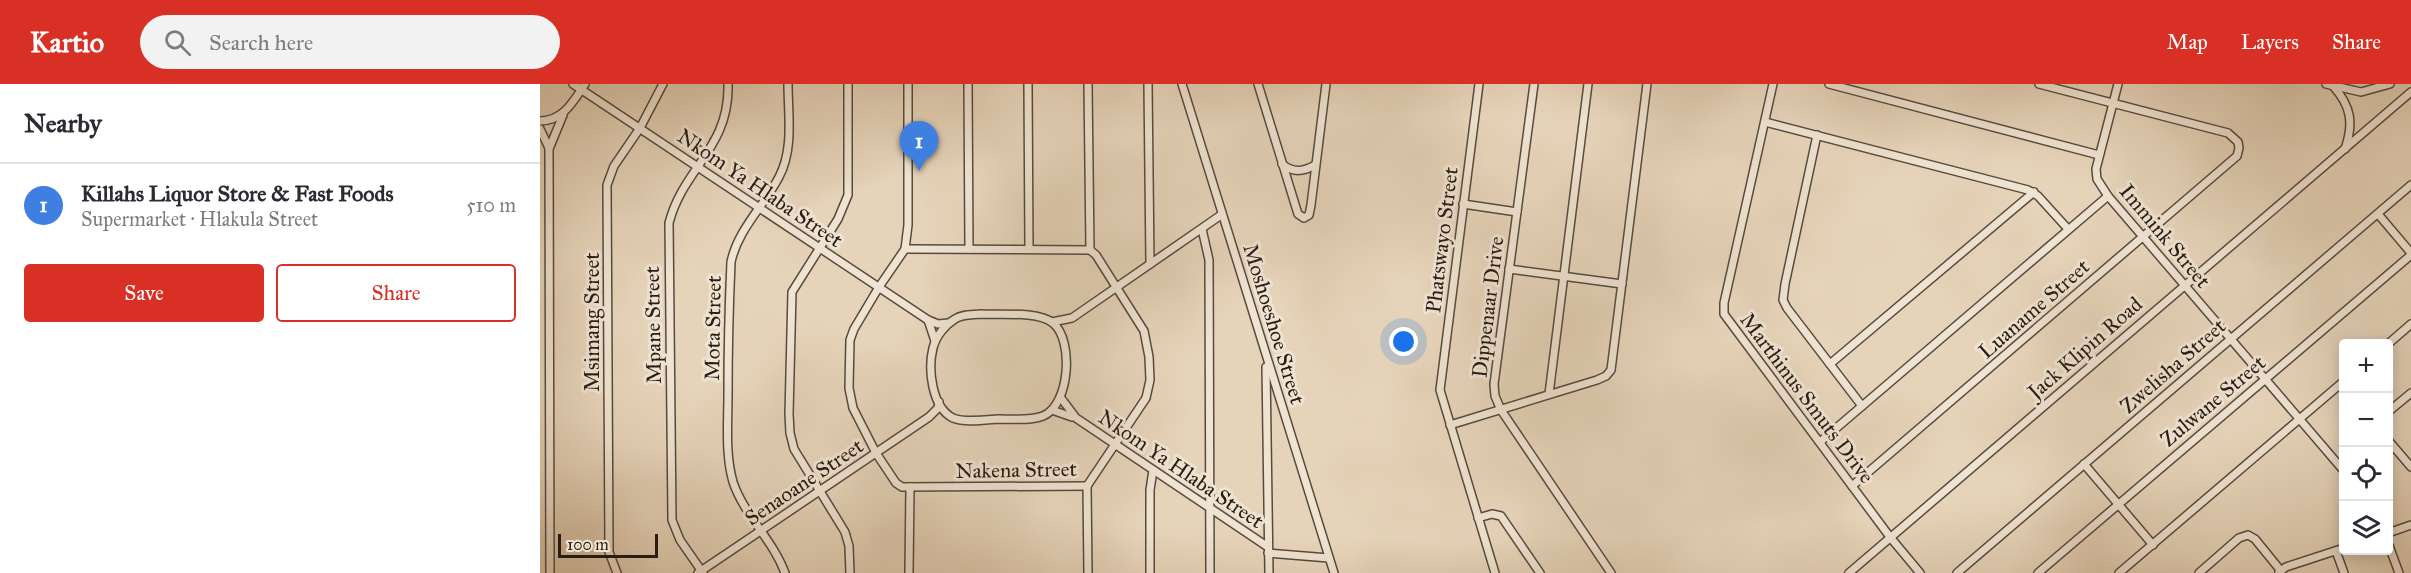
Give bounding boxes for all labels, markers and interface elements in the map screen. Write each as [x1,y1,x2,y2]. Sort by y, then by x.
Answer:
search box [140,15,560,69]
text: Kartio [30,25,104,60]
icon: search [161,26,194,59]
text: Search here [209,29,313,56]
text: Map [2167,29,2208,55]
text: Layers [2241,29,2299,55]
text: Share [2332,29,2381,55]
text: Nearby [24,107,102,139]
pin: 1 [900,122,938,171]
street label: Nkom Ya Hlaba Street [672,123,848,253]
street label: Phatswayo Street [1420,165,1464,315]
street label: Immink Street [2114,179,2216,294]
text: Killahs Liquor Store & Fast Foods [81,180,394,207]
text: 1 [40,193,47,217]
text: 510 m [466,193,516,217]
text: Supermarket · Hlakula Street [81,207,318,231]
street label: Dippenaar Drive [1466,235,1510,379]
street label: Moshoeshoe Street [1237,241,1311,408]
street label: Msimang Street [579,252,605,392]
street label: Luaname Street [1973,253,2095,364]
button: Save [24,264,264,322]
button: Share [276,264,516,322]
street label: Mpane Street [639,265,667,384]
street label: Mota Street [699,275,727,381]
street label: Jack Klipin Road [2021,291,2148,406]
street label: Marthinus Smuts Drive [1734,308,1880,489]
street label: Zwelisha Street [2115,313,2232,419]
your location [1389,327,1418,356]
map controls [2339,339,2393,555]
button: + [2339,339,2393,393]
street label: Zulwane Street [2155,349,2271,452]
button: − [2339,393,2393,447]
street label: Nkom Ya Hlaba Street [1093,404,1269,534]
street label: Senaoane Street [740,432,869,531]
button: locate [2339,447,2393,501]
street label: Nakena Street [955,456,1078,484]
button: layers [2339,501,2393,555]
scale bar [558,531,658,558]
text: 100 m [567,535,609,554]

